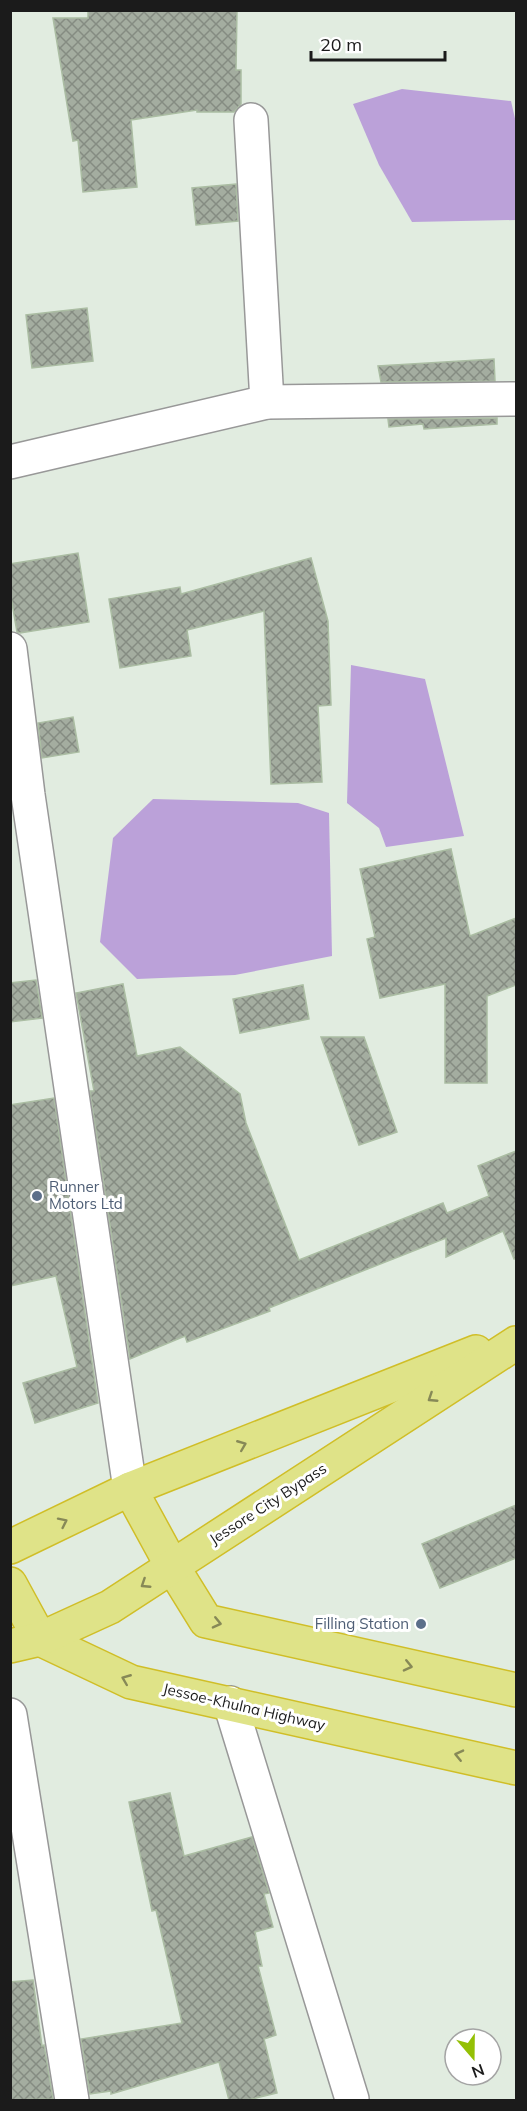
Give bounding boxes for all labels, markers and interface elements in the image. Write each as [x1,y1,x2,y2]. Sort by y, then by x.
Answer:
scale bar [311,24,444,62]
text: 20 m [320,33,362,56]
place label: Runner Motors Ltd [49,1177,123,1213]
marker: Runner Motors Ltd [30,1189,44,1203]
one-way arrow [428,1390,438,1402]
one-way arrow [236,1440,247,1452]
street label: Jessore City Bypass [205,1459,330,1549]
one-way arrow [57,1517,68,1529]
one-way arrow [141,1576,151,1588]
place label: Filling Station [315,1614,409,1633]
one-way arrow [212,1616,222,1629]
marker: Filling Station [414,1617,428,1631]
one-way arrow [402,1659,412,1672]
one-way arrow [122,1674,133,1686]
street label: Jessoe-Khulna Highway [161,1679,327,1734]
one-way arrow [455,1749,465,1762]
north arrow [443,2027,503,2087]
text: N [469,2060,487,2083]

